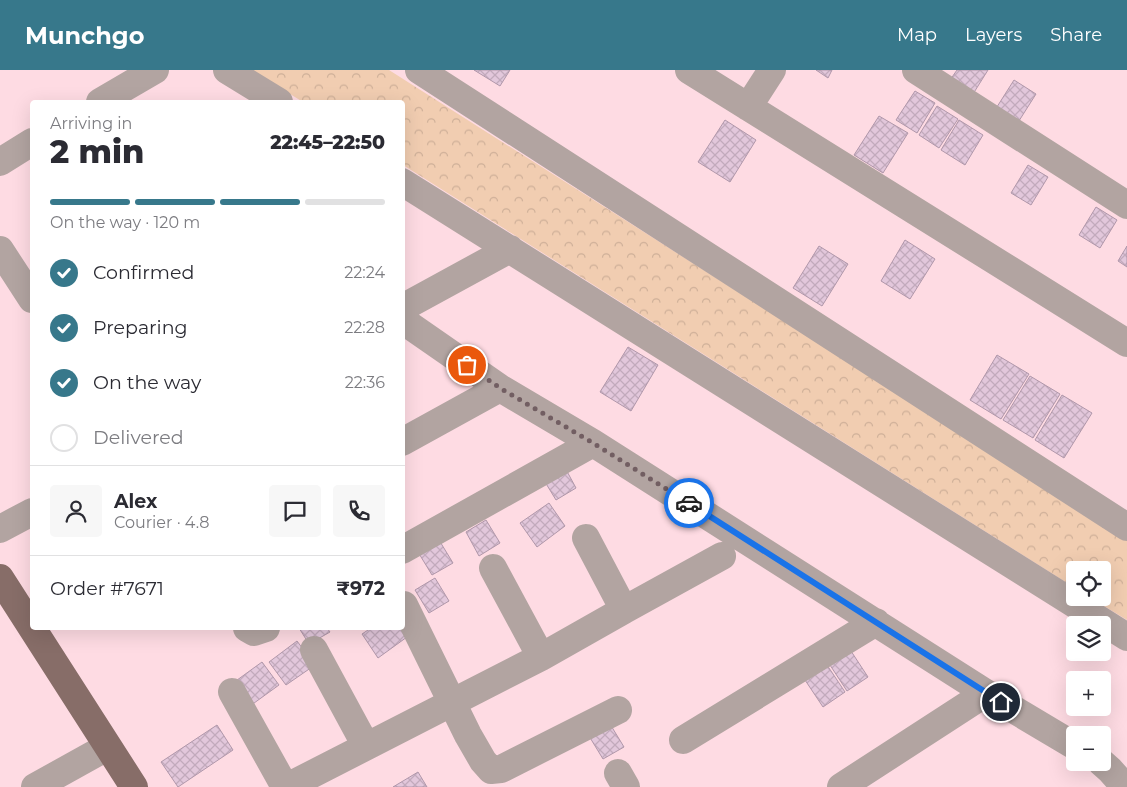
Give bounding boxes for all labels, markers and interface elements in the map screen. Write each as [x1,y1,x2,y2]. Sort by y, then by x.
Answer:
text: Munchgo [25,21,144,50]
text: Map [897,24,937,46]
text: Layers [965,24,1022,46]
text: Share [1050,24,1102,46]
text: Arriving in [50,114,132,133]
text: 22:45–22:50 [270,131,385,154]
text: 2 min [50,132,144,171]
text: On the way · 120 m [50,213,200,232]
icon: check [50,259,78,287]
text: Confirmed [93,261,194,284]
text: 22:24 [344,263,385,282]
icon: check [50,314,78,342]
text: Preparing [93,316,188,339]
text: 22:28 [344,318,385,337]
pin [446,344,488,386]
icon: bag [453,351,481,379]
icon: check [50,369,78,397]
text: On the way [93,371,201,394]
text: 22:36 [345,373,385,392]
text: Delivered [93,426,184,449]
courier [664,478,714,528]
button: person [50,485,102,537]
button: chat [269,485,321,537]
button: phone [333,485,385,537]
icon: car [675,489,703,517]
text: Alex [114,490,157,513]
text: Courier · 4.8 [114,513,210,532]
map controls [1066,561,1111,771]
button: locate [1066,561,1111,606]
text: Order #7671 [50,577,164,600]
text: ₹972 [336,577,385,600]
button: layers [1066,616,1111,661]
button: + [1066,671,1111,716]
pin [980,681,1022,723]
icon: home [987,688,1015,716]
button: − [1066,726,1111,771]

